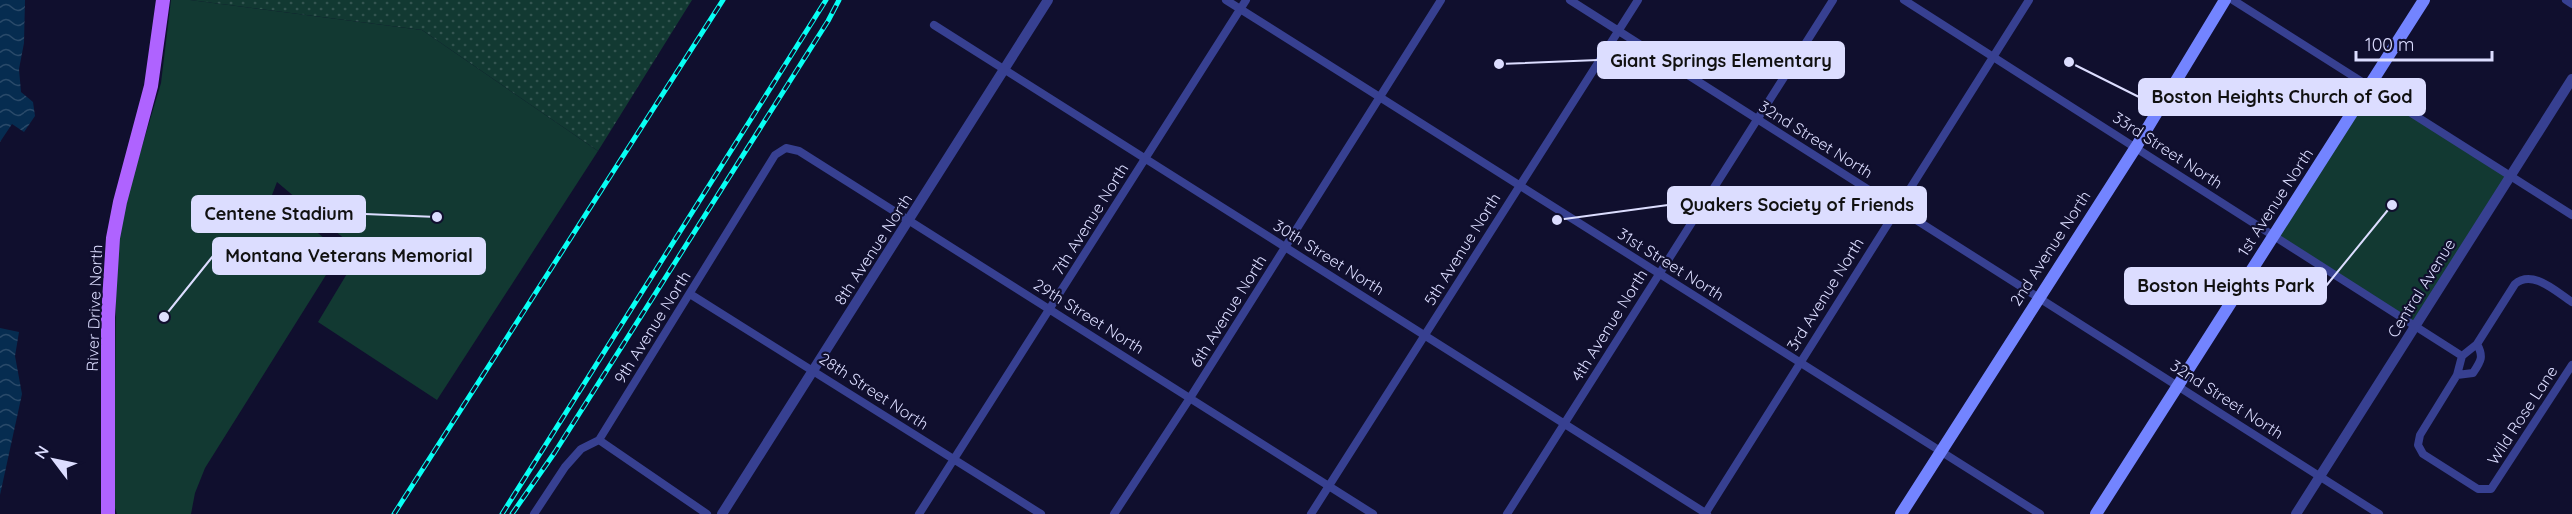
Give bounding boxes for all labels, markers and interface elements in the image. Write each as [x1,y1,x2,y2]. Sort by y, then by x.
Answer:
scale bar [2356,24,2492,62]
text: 100 m [2365,33,2414,56]
callout: Giant Springs Elementary [1598,42,1844,78]
text: Giant Springs Elementary [1610,49,1832,72]
callout: Boston Heights Church of God [2139,79,2425,115]
text: Boston Heights Church of God [2151,85,2413,108]
street label: 32nd Street North [1755,96,1877,182]
street label: 33rd Street North [2109,107,2227,193]
street label: 1st Avenue North [2233,144,2317,260]
street label: 7th Avenue North [1048,159,1132,279]
callout: Quakers Society of Friends [1668,187,1926,223]
street label: 2nd Avenue North [2005,187,2095,309]
street label: 5th Avenue North [1419,189,1505,309]
street label: 8th Avenue North [830,190,916,308]
text: Quakers Society of Friends [1680,193,1914,216]
callout: Centene Stadium [192,196,365,232]
text: Centene Stadium [204,202,354,225]
street label: 30th Street North [1270,215,1388,299]
street label: 31st Street North [1614,223,1728,305]
street label: 3rd Avenue North [1782,234,1868,354]
street label: Central Avenue [2383,235,2459,341]
callout: Montana Veterans Memorial [213,238,485,274]
street label: River Drive North [82,244,106,372]
text: Montana Veterans Memorial [225,244,473,267]
street label: 6th Avenue North [1185,251,1271,371]
street label: 4th Avenue North [1567,265,1651,385]
street label: 9th Avenue North [609,267,695,387]
callout: Boston Heights Park [2125,268,2326,304]
street label: 29th Street North [1030,274,1148,358]
text: Boston Heights Park [2137,274,2315,297]
street label: 28th Street North [816,348,932,434]
street label: 32nd Street North [2167,355,2287,443]
street label: Wild Rose Lane [2483,362,2561,468]
north arrow [24,430,84,490]
text: N [30,442,53,462]

